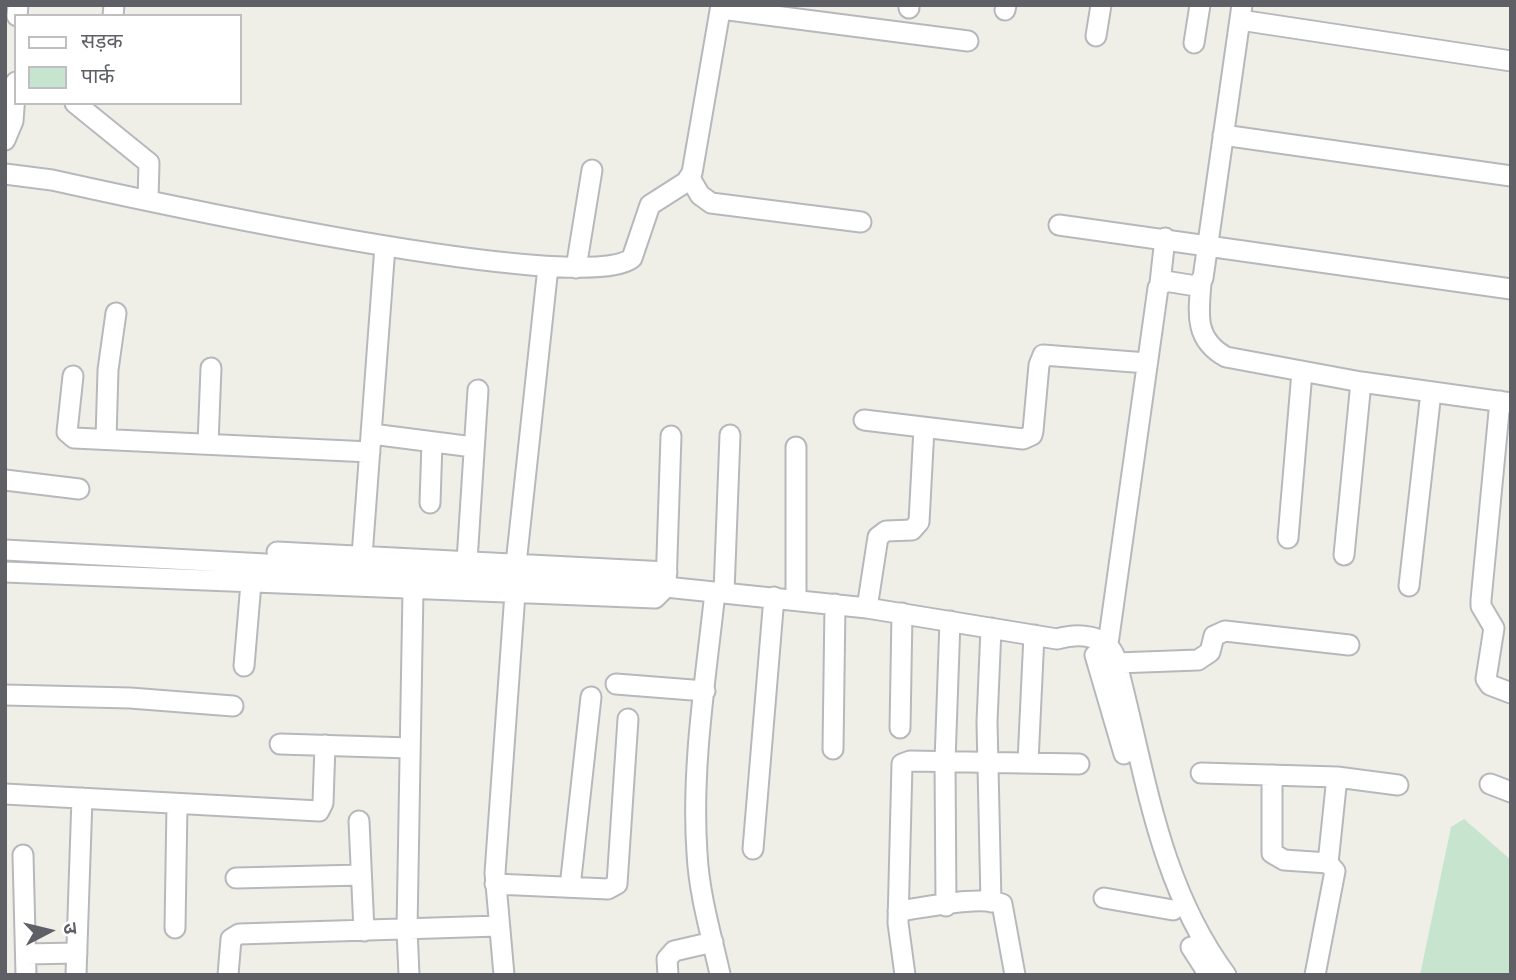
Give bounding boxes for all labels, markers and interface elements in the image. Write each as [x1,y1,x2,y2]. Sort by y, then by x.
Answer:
legend [14,14,242,105]
text: सड़क [81,29,123,54]
text: पार्क [81,64,115,89]
north arrow [14,896,84,966]
text: उ [58,922,81,935]

